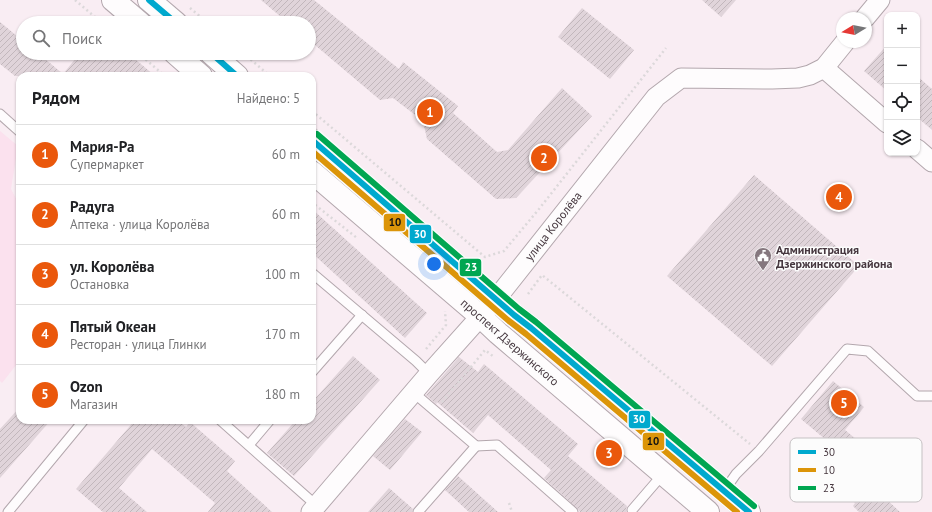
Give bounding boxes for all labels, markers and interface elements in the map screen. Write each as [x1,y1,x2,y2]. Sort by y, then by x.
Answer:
north arrow [836,12,872,48]
map controls [884,12,920,156]
button: + [884,12,920,48]
search box [16,16,316,60]
icon: search [30,27,52,49]
text: Поиск [62,29,102,48]
button: − [884,48,920,84]
button: locate [884,84,920,120]
text: Рядом [32,87,80,109]
text: Найдено: 5 [237,90,300,107]
pin: 1 [417,97,443,127]
button: layers [884,120,920,156]
text: Мария-Ра [70,137,134,156]
pin: 2 [531,143,557,173]
text: 1 [41,146,49,163]
text: 60 m [272,146,300,163]
text: Супермаркет [70,156,144,173]
pin: 4 [826,182,852,212]
street label: улица Королёва [521,188,585,264]
text: Радуга [70,197,114,216]
text: 2 [41,206,49,223]
text: 60 m [272,206,300,223]
line badge: 10 [383,213,406,232]
text: 10 [389,215,401,229]
text: Аптека · улица Королёва [70,216,210,233]
line badge: 30 [409,224,432,244]
text: 30 [414,227,426,241]
place label: Администрация Дзержинского района [776,242,892,271]
public building icon: Администрация Дзержинского района [753,246,773,271]
your location [424,254,444,274]
text: ул. Королёва [70,257,154,276]
line badge: 23 [459,258,482,277]
text: 23 [465,260,477,274]
text: 3 [41,266,49,283]
text: 100 m [265,266,300,283]
text: Остановка [70,276,129,293]
street label: проспект Дзержинского [458,295,562,389]
text: Пятый Океан [70,317,156,336]
text: 4 [41,326,49,343]
text: 170 m [265,326,300,343]
text: Ресторан · улица Глинки [70,336,207,353]
text: Ozon [70,377,103,396]
text: 5 [41,386,49,403]
text: 180 m [265,386,300,403]
pin: 5 [831,388,857,418]
text: Магазин [70,396,118,413]
line badge: 30 [628,410,651,429]
text: 30 [633,412,645,426]
line badge: 10 [642,432,665,451]
text: 10 [647,434,659,448]
pin: 3 [596,438,622,468]
legend [790,438,922,502]
text: 30 [823,445,835,459]
text: 10 [823,463,835,477]
text: 23 [823,481,835,495]

